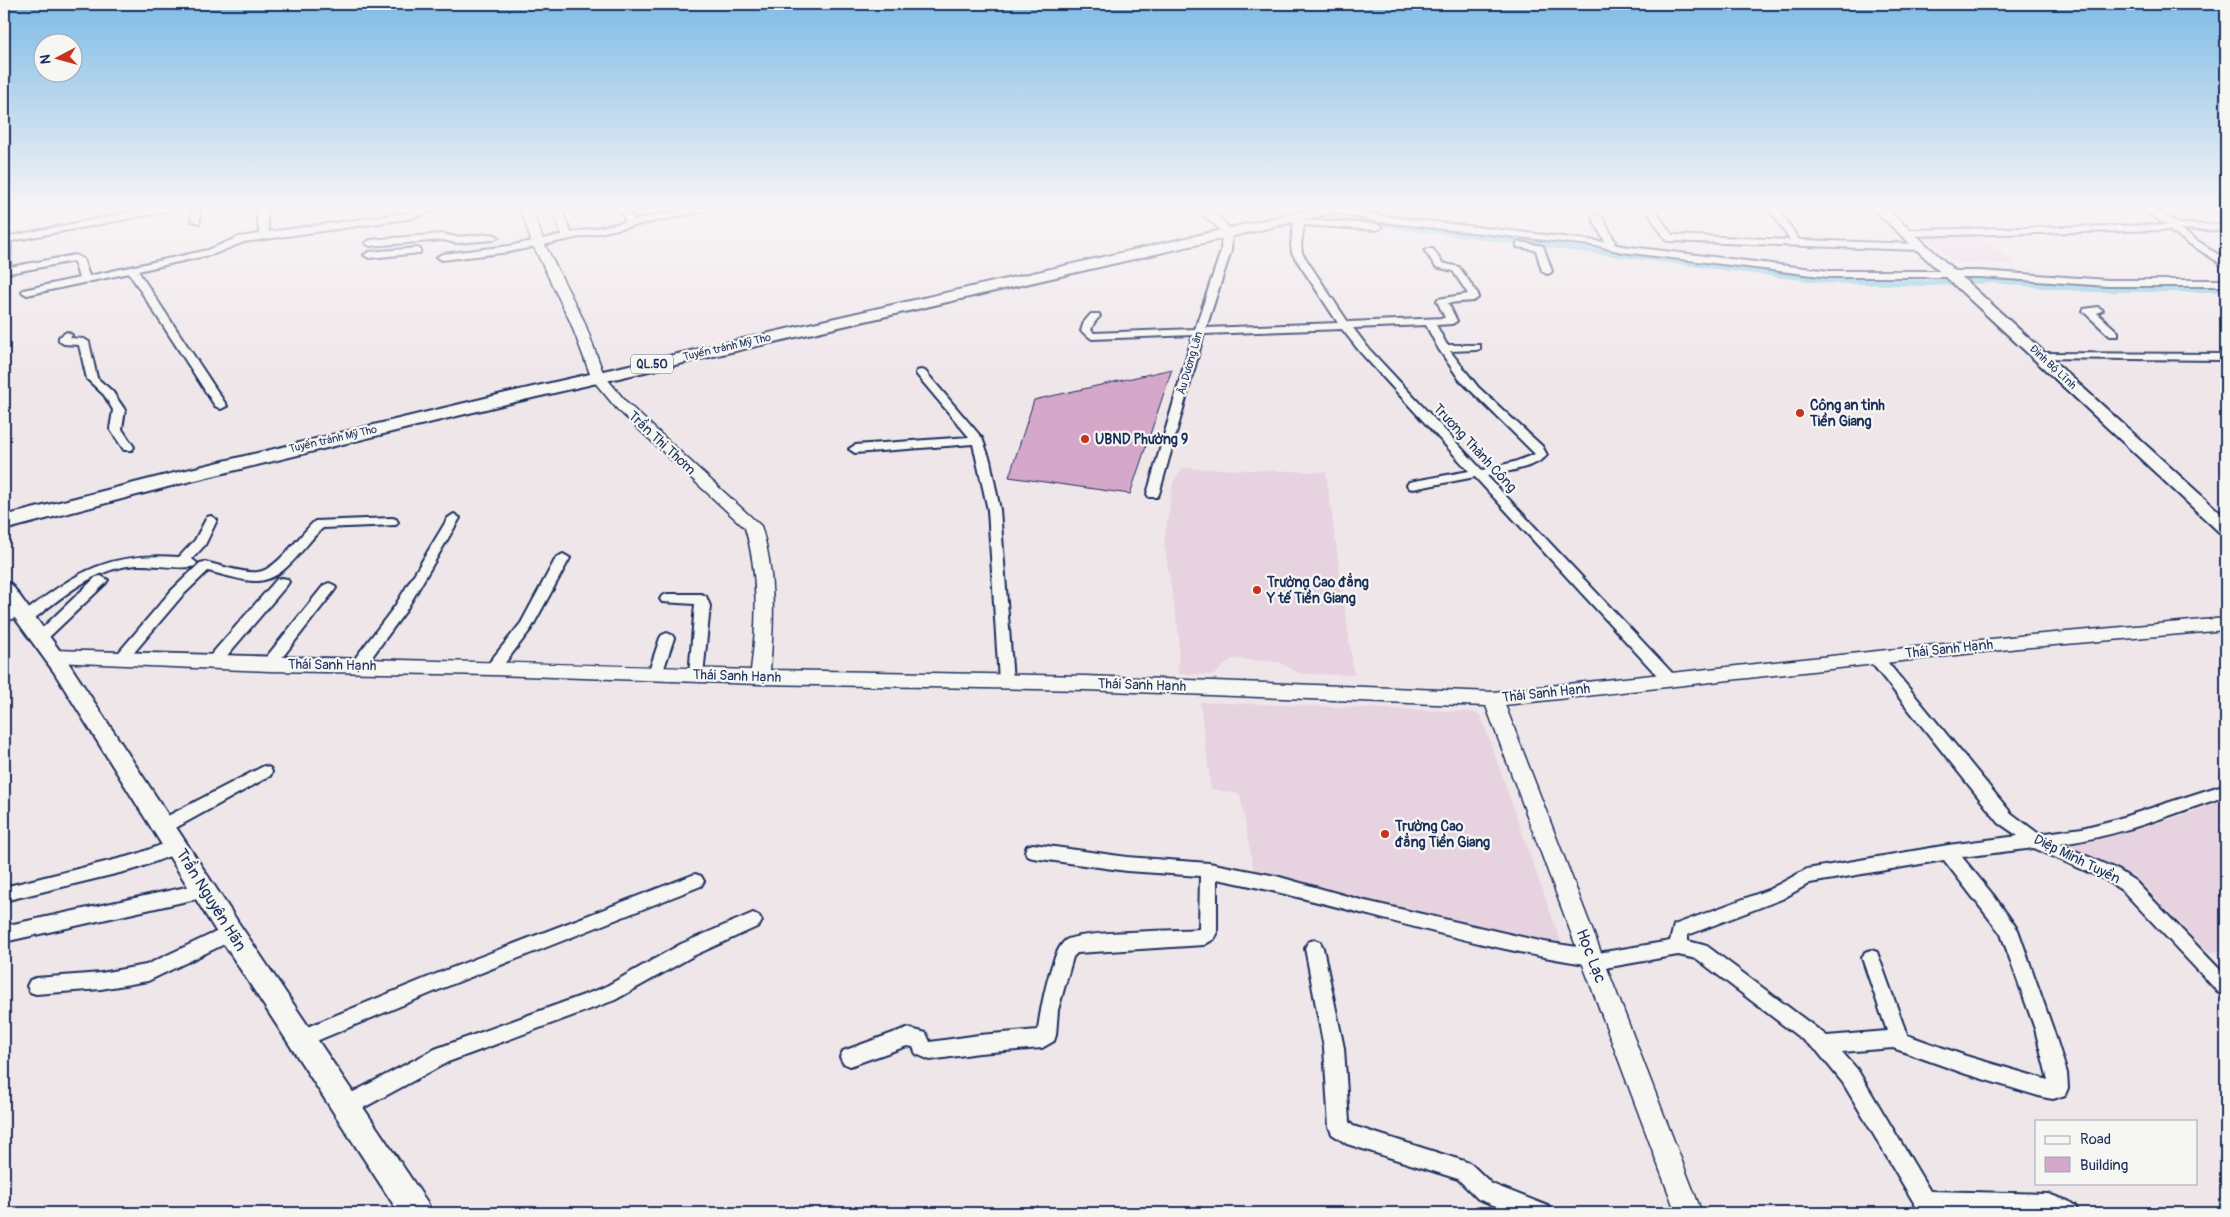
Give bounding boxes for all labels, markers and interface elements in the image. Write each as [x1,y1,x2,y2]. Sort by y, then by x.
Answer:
north arrow [32,32,82,82]
text: N [37,54,55,65]
street label: Âu Dương Lân [1175,330,1205,396]
street label: Tuyến tránh Mỹ Tho [682,331,772,363]
street label: Đinh Bộ Lĩnh [2027,342,2079,392]
road number: QL.50 [631,354,673,374]
place label: Công an tỉnh Tiền Giang [1809,397,1885,430]
street label: Trương Thành Công [1430,400,1520,496]
street label: Trần Thị Thơm [625,406,701,478]
marker: Công an tỉnh Tiền Giang [1794,407,1806,419]
street label: Tuyến tránh Mỹ Tho [288,423,378,455]
place label: UBND Phường 9 [1095,431,1188,448]
marker: UBND Phường 9 [1079,433,1091,445]
place label: Trường Cao đẳng Y tế Tiền Giang [1266,572,1369,607]
marker: Trường Cao đẳng Y tế Tiền Giang [1251,584,1263,596]
street label: Thái Sanh Hạnh [1904,636,1994,662]
street label: Thái Sanh Hạnh [288,656,376,674]
street label: Thái Sanh Hạnh [692,666,782,686]
street label: Thái Sanh Hạnh [1097,675,1187,695]
street label: Thái Sanh Hạnh [1501,680,1591,706]
place label: Trường Cao đẳng Tiền Giang [1394,818,1490,851]
marker: Trường Cao đẳng Tiền Giang [1379,828,1391,840]
street label: Diệp Minh Tuyền [2031,830,2123,887]
street label: Trần Nguyên Hãn [171,844,251,955]
street label: Học Lạc [1572,926,1610,986]
legend [2035,1120,2198,1184]
text: Road [2080,1130,2111,1149]
text: Building [2080,1156,2128,1175]

